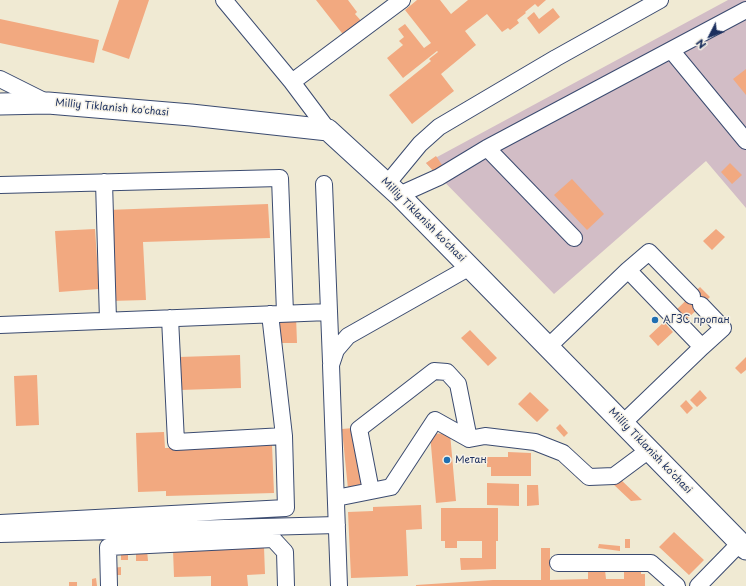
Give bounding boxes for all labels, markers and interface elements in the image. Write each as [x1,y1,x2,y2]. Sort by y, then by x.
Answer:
north arrow [690,16,730,56]
text: N [691,35,710,53]
street label: Milliy Tiklanish ko'chasi [55,97,169,119]
street label: Milliy Tiklanish ko'chasi [378,175,468,265]
place label: АГЗС пропан [663,314,730,326]
marker: АГЗС пропан [650,315,660,325]
street label: Milliy Tiklanish ko'chasi [606,406,694,496]
place label: Метан [455,454,487,466]
marker: Метан [442,455,452,465]

